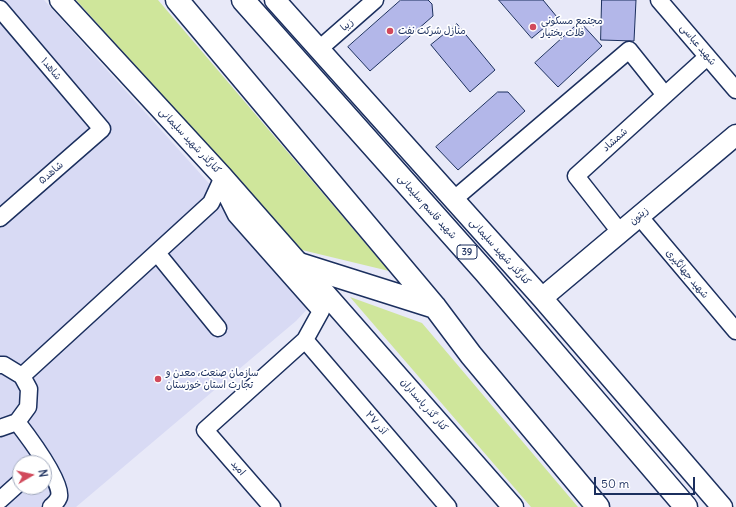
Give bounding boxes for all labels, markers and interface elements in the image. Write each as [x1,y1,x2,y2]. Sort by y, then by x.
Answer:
place label: مجتمع مسکونی فلات بختیار [541,15,603,38]
street label: زیبا [338,16,356,34]
marker: مجتمع مسکونی فلات بختیار [528,22,538,32]
street label: شهید عباسی [677,22,719,68]
place label: منازل شرکت نفت [398,25,466,37]
marker: منازل شرکت نفت [385,26,395,36]
street label: شاهد۱ [38,55,64,83]
street label: کنارگذر شهید سلیمانی [156,106,224,176]
street label: شمشاد [600,126,630,154]
street label: شاهد۵ [36,159,66,187]
street label: شهید قاسم سلیمانی [395,172,459,242]
street label: زیتون [627,205,651,227]
street label: کنارگذر شهید سلیمانی [467,216,533,288]
road number: 39 [457,245,477,259]
street label: شهید جهانگیری [663,247,711,301]
place label: سازمان صنعت، معدن و تجارت استان خوزستان [166,367,258,390]
marker: سازمان صنعت، معدن و تجارت استان خوزستان [153,374,163,384]
street label: کنار گذر پاسداران [398,376,450,434]
street label: آذر ۲۷ [363,409,389,437]
north arrow [12,455,52,495]
street label: امید [228,458,248,478]
text: N [35,468,50,478]
scale bar [596,469,697,495]
text: 50 m [601,476,629,491]

